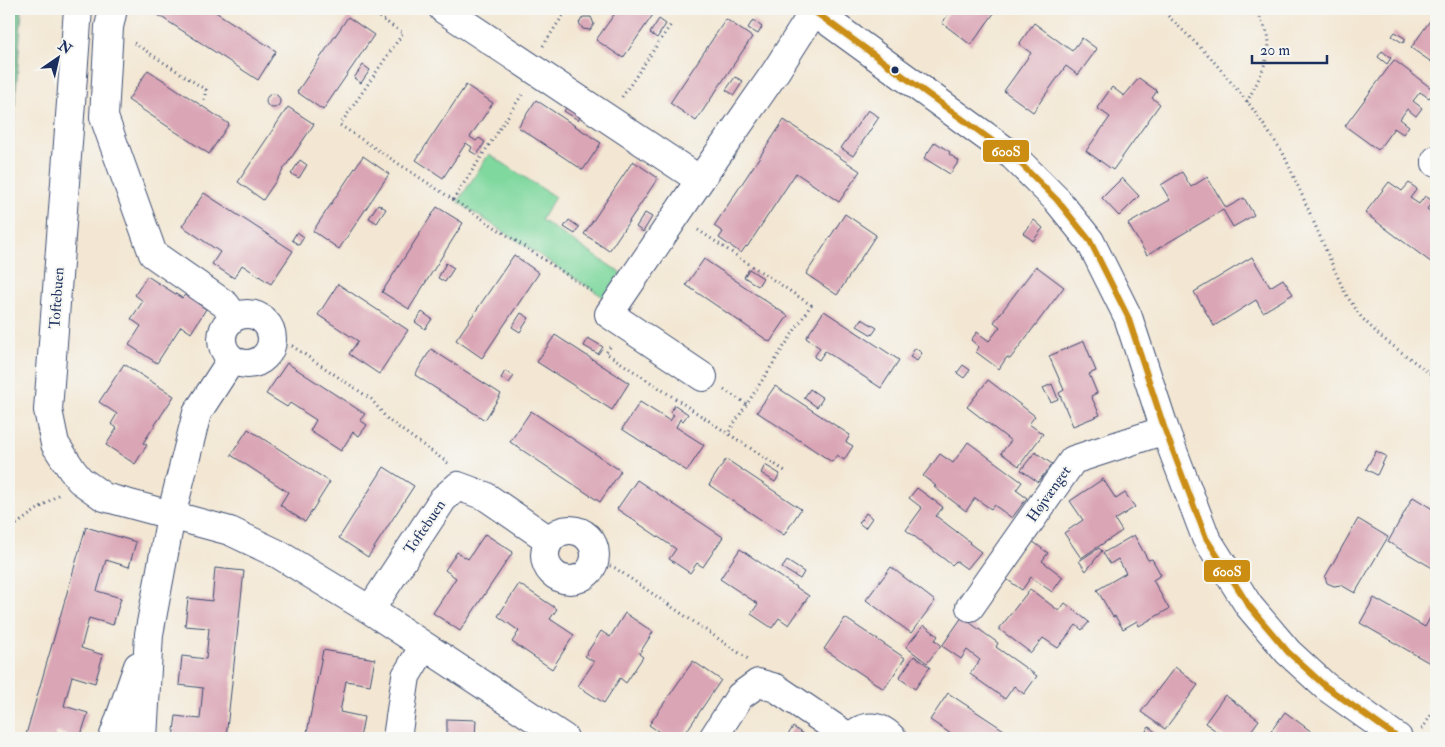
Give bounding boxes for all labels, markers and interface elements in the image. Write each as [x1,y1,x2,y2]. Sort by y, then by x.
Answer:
north arrow [32,32,82,82]
scale bar [1252,32,1328,64]
text: N [54,37,75,58]
text: 20 m [1260,41,1290,60]
unlabelled marker [890,65,900,75]
line badge: 600S [982,139,1030,163]
text: 600S [991,143,1021,160]
street label: Toftebuen [45,266,69,329]
street label: Højvænget [1023,462,1075,526]
street label: Toftebuen [400,496,450,558]
line badge: 600S [1203,559,1251,583]
text: 600S [1212,563,1242,580]

